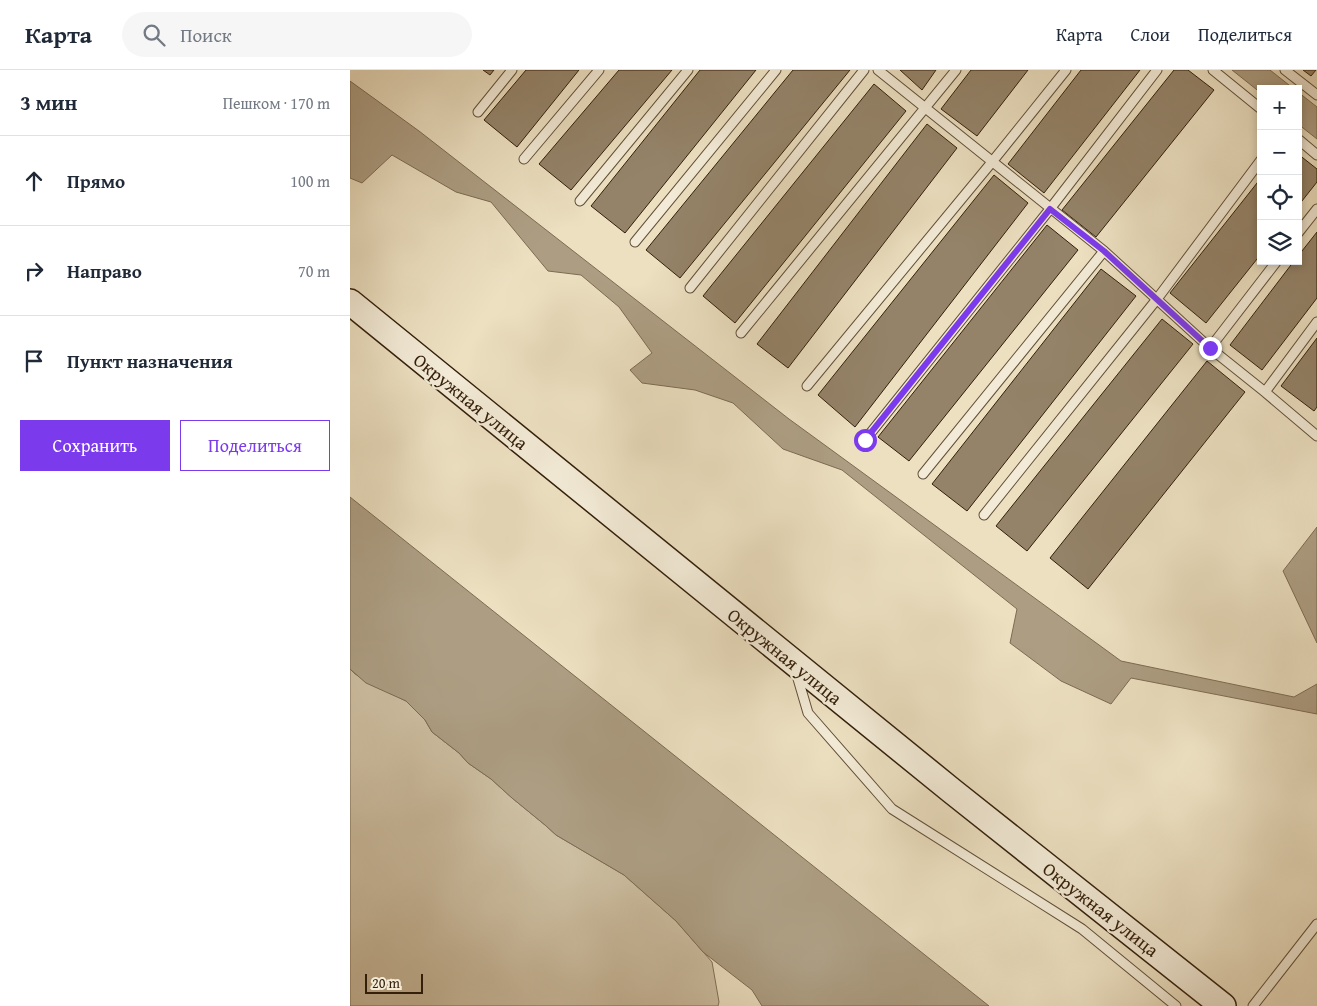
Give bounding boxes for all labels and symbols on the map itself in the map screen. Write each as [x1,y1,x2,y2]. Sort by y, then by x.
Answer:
route end [1199,337,1222,360]
street label: Окружная улица [408,346,534,456]
route start [854,429,877,452]
street label: Окружная улица [722,601,848,711]
street label: Окружная улица [1037,855,1165,963]
scale bar [365,971,422,994]

